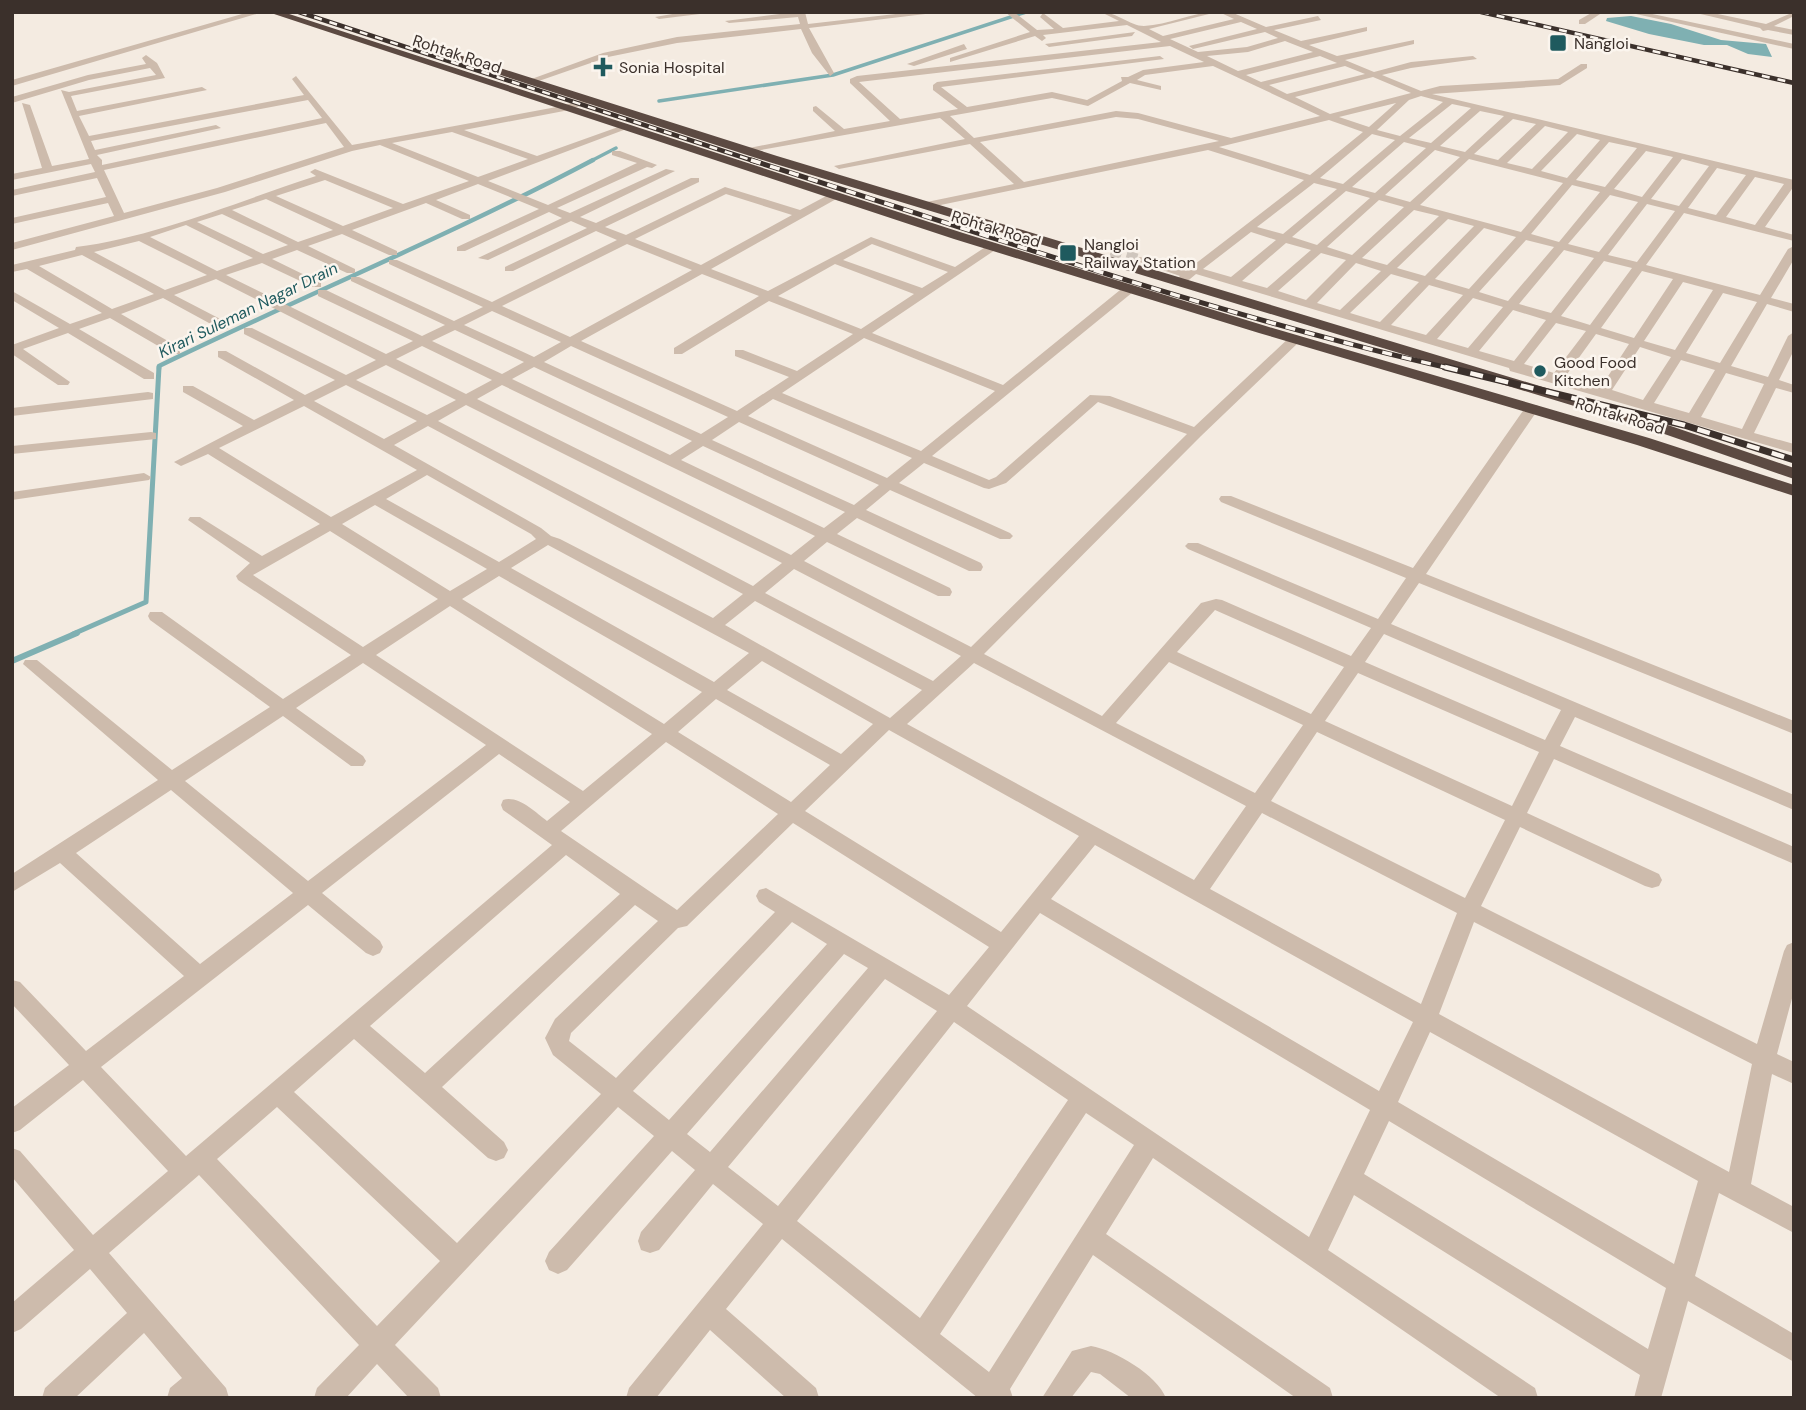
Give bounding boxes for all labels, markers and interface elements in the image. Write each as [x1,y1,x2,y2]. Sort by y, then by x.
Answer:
street label: Rohtak Road [410,30,504,78]
marker: Nangloi [1548,33,1568,53]
place label: Nangloi [1574,33,1629,54]
marker: Sonia Hospital [593,57,613,77]
place label: Sonia Hospital [619,57,725,78]
street label: Rohtak Road [949,205,1043,253]
place label: Nangloi Railway Station [1084,234,1196,273]
marker: Nangloi Railway Station [1058,243,1078,263]
water label: Kirari Suleman Nagar Drain [155,257,341,363]
place label: Good Food Kitchen [1554,352,1637,391]
marker: Good Food Kitchen [1532,363,1548,379]
street label: Rohtak Road [1573,392,1667,440]

